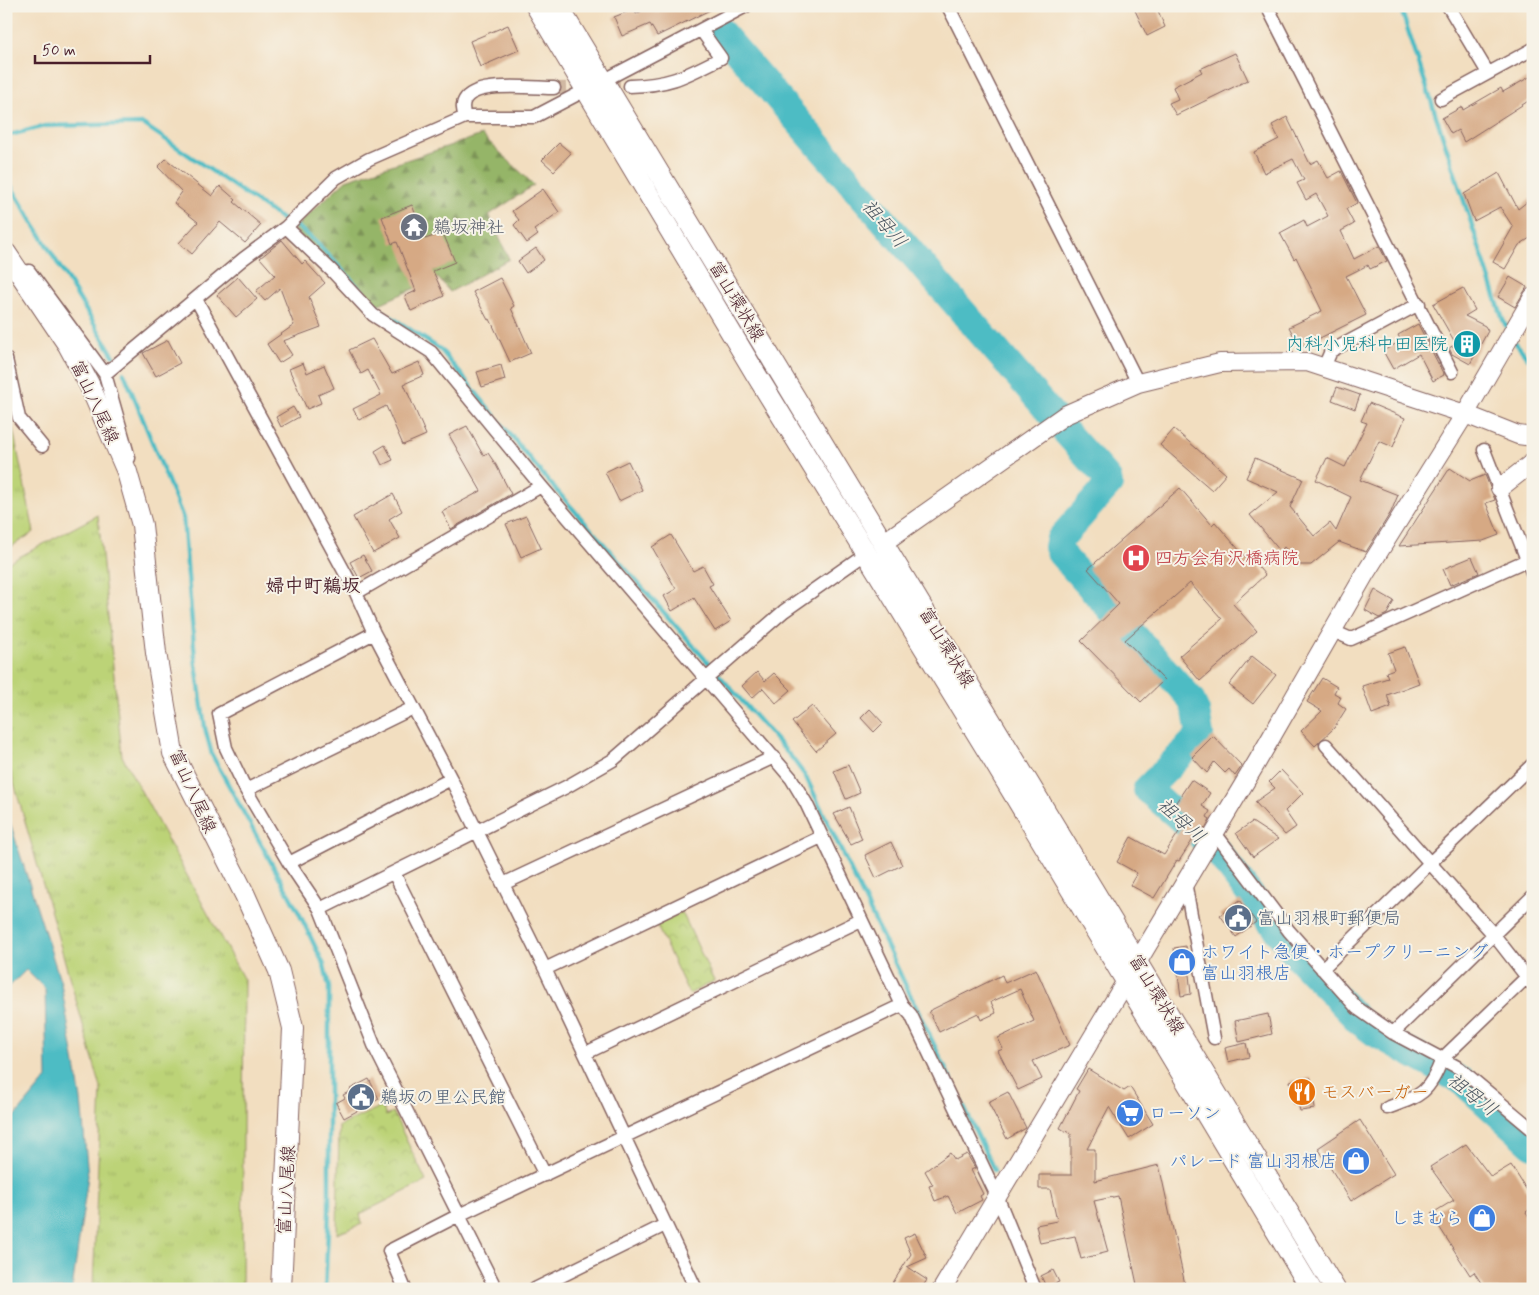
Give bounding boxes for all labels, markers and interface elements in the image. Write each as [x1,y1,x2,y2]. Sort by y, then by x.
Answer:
scale bar [35,32,150,64]
text: 50 m [42,41,76,61]
water label: 祖母川 [856,194,912,254]
temple icon: 鵜坂神社 [399,212,429,242]
place label: 鵜坂神社 [433,216,505,240]
street label: 富山環状線 [703,257,770,346]
building icon: 内科小児科中田医院 [1452,329,1482,359]
place label: 内科小児科中田医院 [1286,333,1448,357]
street label: 富山八尾線 [64,357,124,448]
hospital icon: 四方会有沢橋病院 [1121,543,1151,573]
place label: 四方会有沢橋病院 [1155,547,1299,571]
district label: 婦中町鵜坂 [265,574,361,599]
street label: 富山環状線 [913,603,980,692]
street label: 富山八尾線 [163,745,221,837]
water label: 祖母川 [1151,793,1211,849]
public building icon: 富山羽根町郵便局 [1223,903,1253,933]
place label: 富山羽根町郵便局 [1257,907,1401,931]
place label: ホワイト急便・ホープクリーニング 富山羽根店 [1201,941,1488,986]
shop icon: ホワイト急便・ホープクリーニング 富山羽根店 [1167,947,1197,977]
street label: 富山環状線 [1123,950,1190,1039]
water label: 祖母川 [1442,1068,1502,1123]
restaurant icon: モスバーガー [1287,1077,1317,1107]
place label: モスバーガー [1321,1081,1429,1105]
public building icon: 鵜坂の里公民館 [346,1082,376,1112]
place label: 鵜坂の里公民館 [380,1086,506,1110]
supermarket icon: ローソン [1115,1098,1145,1128]
place label: ローソン [1149,1102,1221,1126]
street label: 富山八尾線 [273,1144,301,1236]
shop icon: パレード 富山羽根店 [1341,1146,1371,1176]
place label: パレード 富山羽根店 [1169,1150,1337,1174]
shop icon: しまむら [1467,1203,1497,1233]
place label: しまむら [1391,1207,1463,1231]

